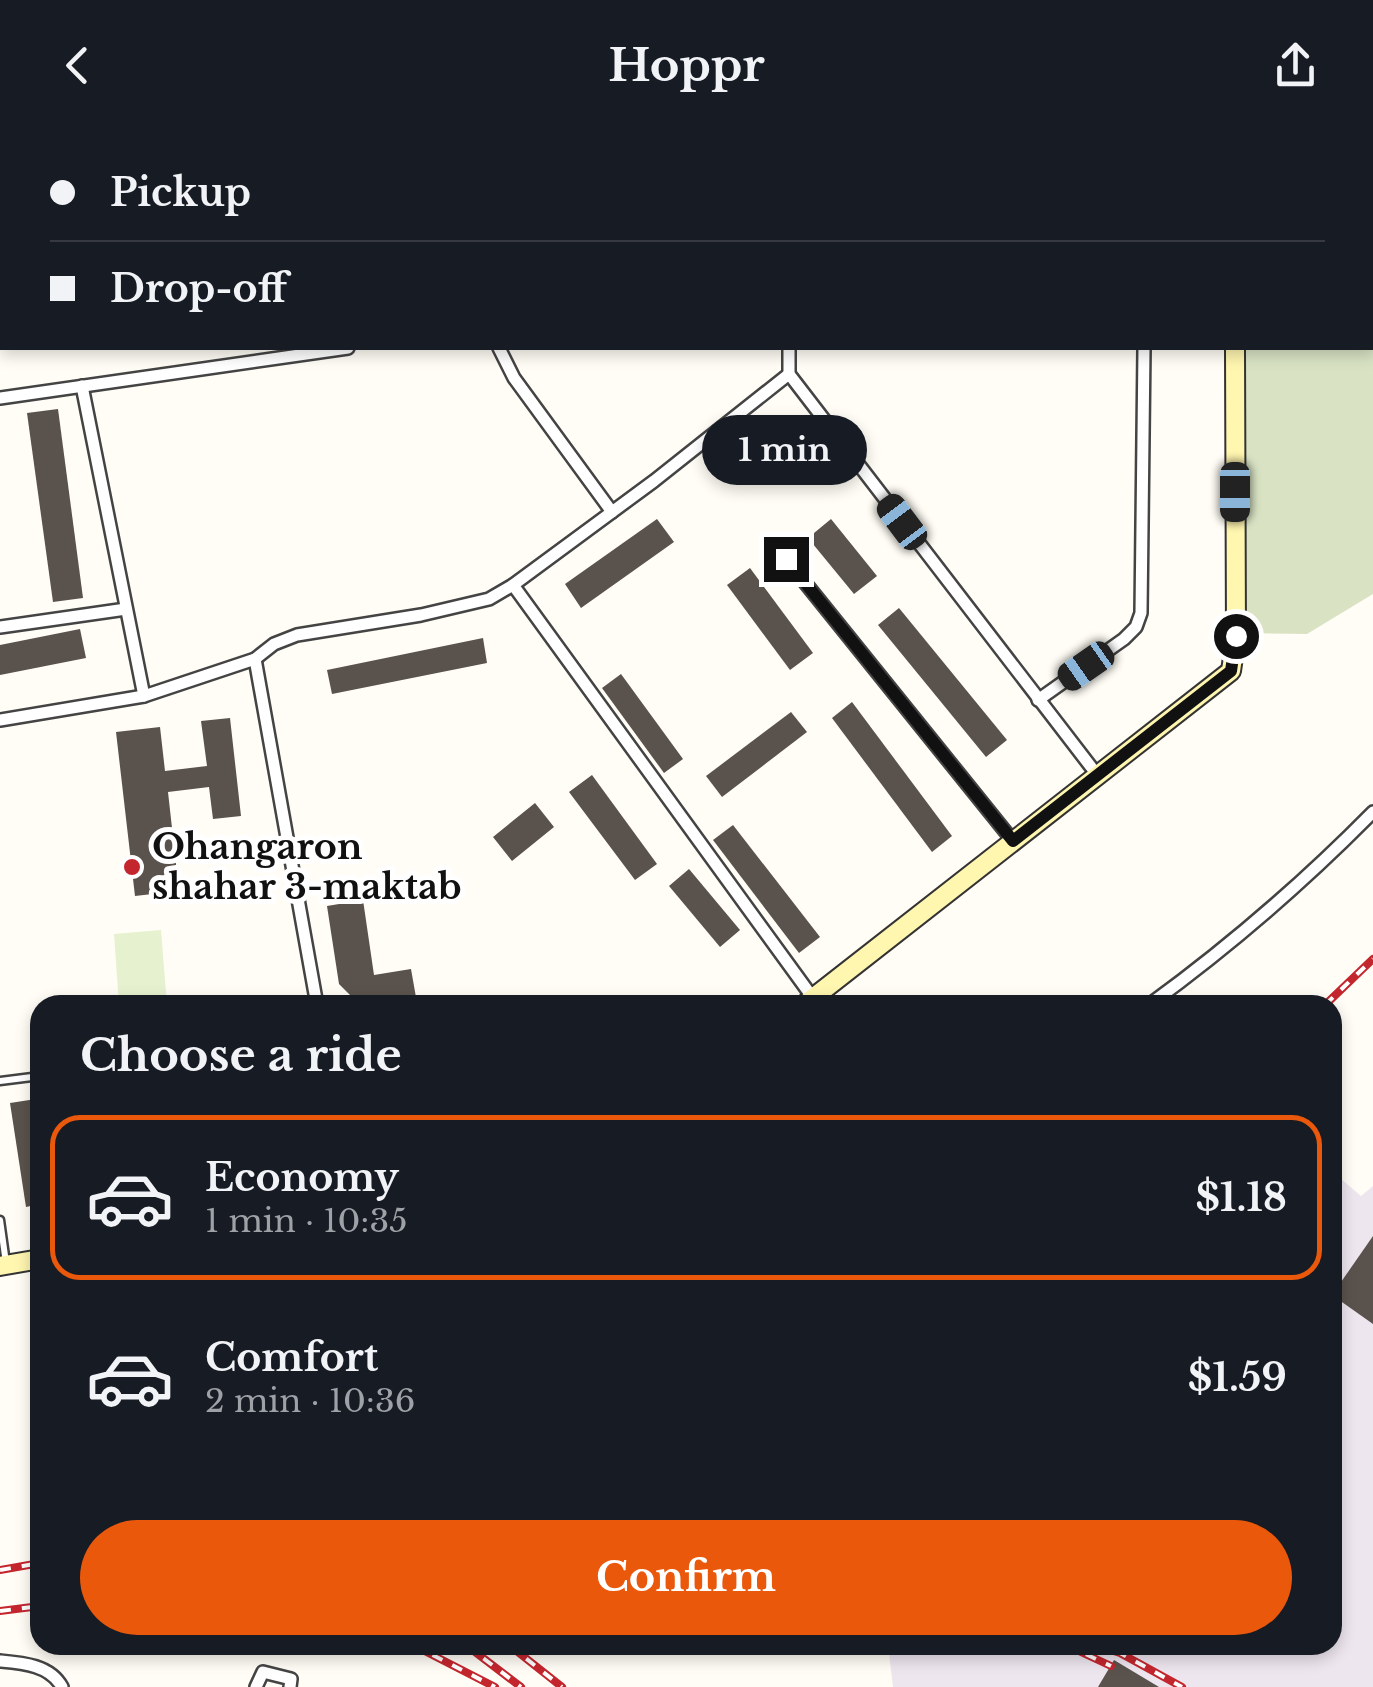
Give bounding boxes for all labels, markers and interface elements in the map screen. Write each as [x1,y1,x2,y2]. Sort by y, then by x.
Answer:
text: Hoppr [608,37,765,93]
icon: back [50,38,105,93]
icon: share [1268,38,1323,93]
text: Pickup [110,169,251,216]
text: Drop-off [110,265,287,312]
callout: 1 min [704,414,868,484]
text: 1 min [738,430,831,470]
car [1220,462,1250,522]
car [872,489,932,555]
route end [764,537,809,582]
route start [1214,614,1259,659]
car [1053,637,1119,695]
place label: Ohangaron shahar 3-maktab [152,825,462,908]
marker: Ohangaron shahar 3-maktab [121,856,143,878]
text: Choose a ride [80,1027,402,1083]
icon: car [85,1153,175,1243]
text: Economy [205,1154,399,1201]
text: $1.18 [1195,1174,1287,1221]
text: 1 min · 10:35 [205,1201,407,1241]
icon: car [85,1333,175,1423]
text: Comfort [205,1334,378,1381]
text: $1.59 [1188,1354,1287,1401]
text: 2 min · 10:36 [205,1381,415,1421]
button: Confirm [80,1520,1292,1635]

